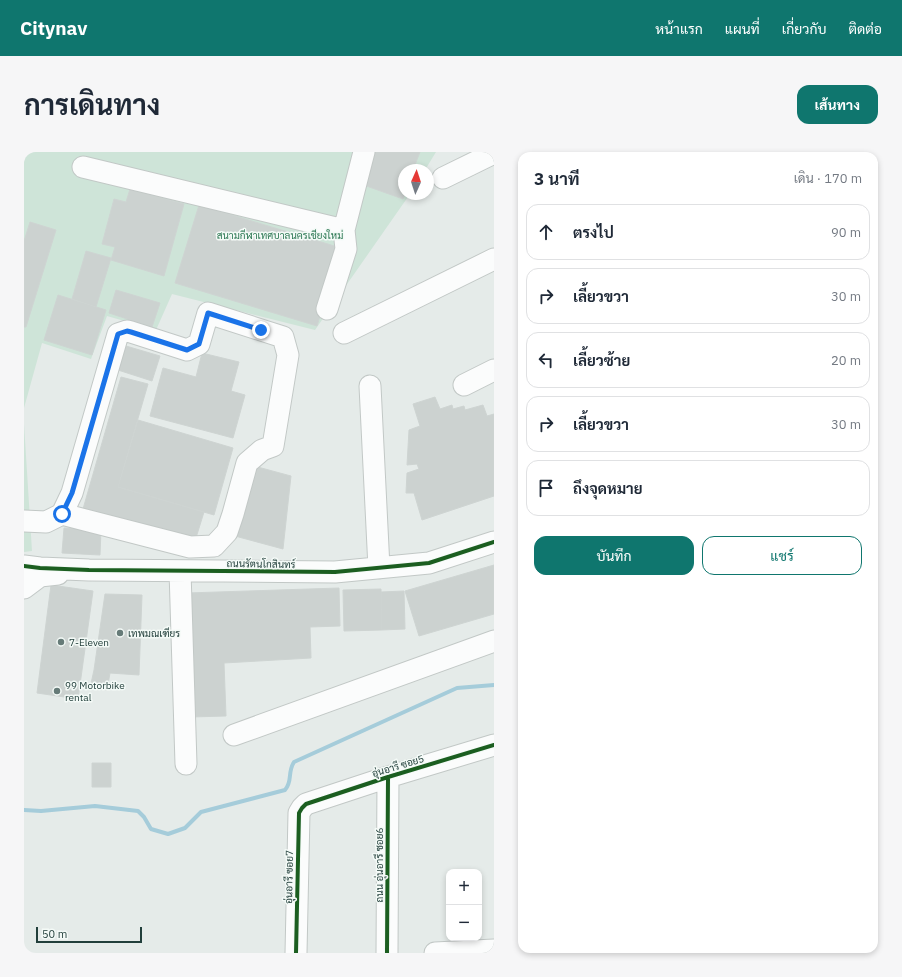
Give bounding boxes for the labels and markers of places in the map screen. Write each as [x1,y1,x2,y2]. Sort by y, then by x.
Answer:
place label: เทพมณเฑียร [128,627,180,640]
marker: เทพมณเฑียร [115,628,125,638]
place label: 7-Eleven [69,636,109,649]
marker: 7-Eleven [56,637,66,647]
place label: 99 Motorbike rental [65,679,125,704]
marker: 99 Motorbike rental [52,686,62,696]

